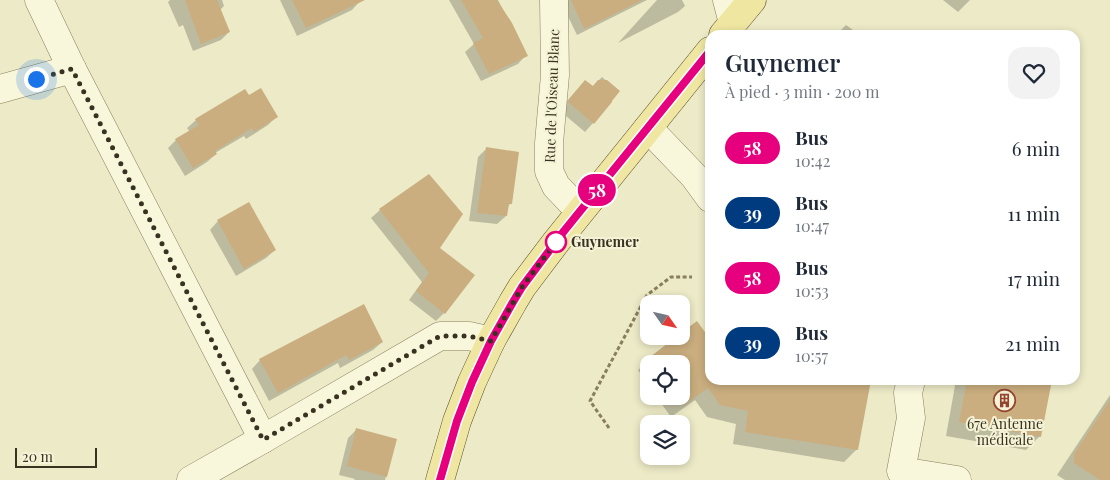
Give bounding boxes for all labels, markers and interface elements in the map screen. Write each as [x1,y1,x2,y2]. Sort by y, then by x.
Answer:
street label: Rue de l'Oiseau Blanc [540,29,563,163]
text: Guynemer [725,46,840,78]
button: heart [1008,47,1060,99]
your location [24,67,49,92]
text: À pied · 3 min · 200 m [725,81,880,102]
text: Bus [795,124,828,150]
text: 6 min [1012,135,1060,161]
text: 58 [743,136,762,160]
text: 10:42 [795,150,830,171]
line badge: 58 [574,174,620,206]
text: 58 [588,178,606,202]
text: Bus [795,189,828,215]
text: 11 min [1007,200,1060,226]
text: 39 [743,201,762,225]
text: 10:47 [795,215,829,236]
marker: Guynemer [545,231,567,253]
place label: Guynemer [571,232,639,251]
text: Bus [795,254,828,280]
text: 17 min [1007,265,1060,291]
text: 58 [743,266,762,290]
text: 10:53 [795,280,829,301]
north arrow [640,295,690,345]
map controls [640,295,690,465]
text: Bus [795,319,828,345]
text: 21 min [1005,330,1060,356]
text: 39 [743,331,762,355]
text: 10:57 [795,345,828,366]
button: locate [640,355,690,405]
building icon: 67e Antenne médicale [993,389,1017,413]
place label: 67e Antenne médicale [967,414,1043,449]
button: layers [640,415,690,465]
scale bar [15,445,98,468]
text: 20 m [22,447,53,466]

